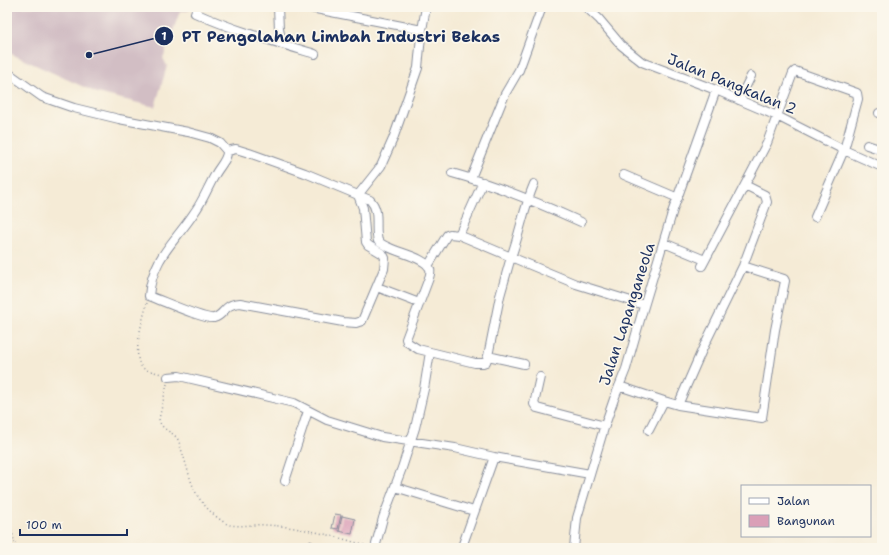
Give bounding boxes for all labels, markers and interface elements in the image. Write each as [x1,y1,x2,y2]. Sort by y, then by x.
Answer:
callout: PT Pengolahan Limbah Industri Bekas [154,22,508,50]
text: PT Pengolahan Limbah Industri Bekas [182,26,500,47]
text: 1 [161,28,167,44]
street label: Jalan Pangkalan 2 [664,49,800,119]
street label: Jalan Lapanganeola [594,239,660,388]
legend [741,485,871,537]
text: Jalan [777,493,810,509]
scale bar [20,511,127,537]
text: Bangunan [777,513,835,529]
text: 100 m [26,517,62,533]

